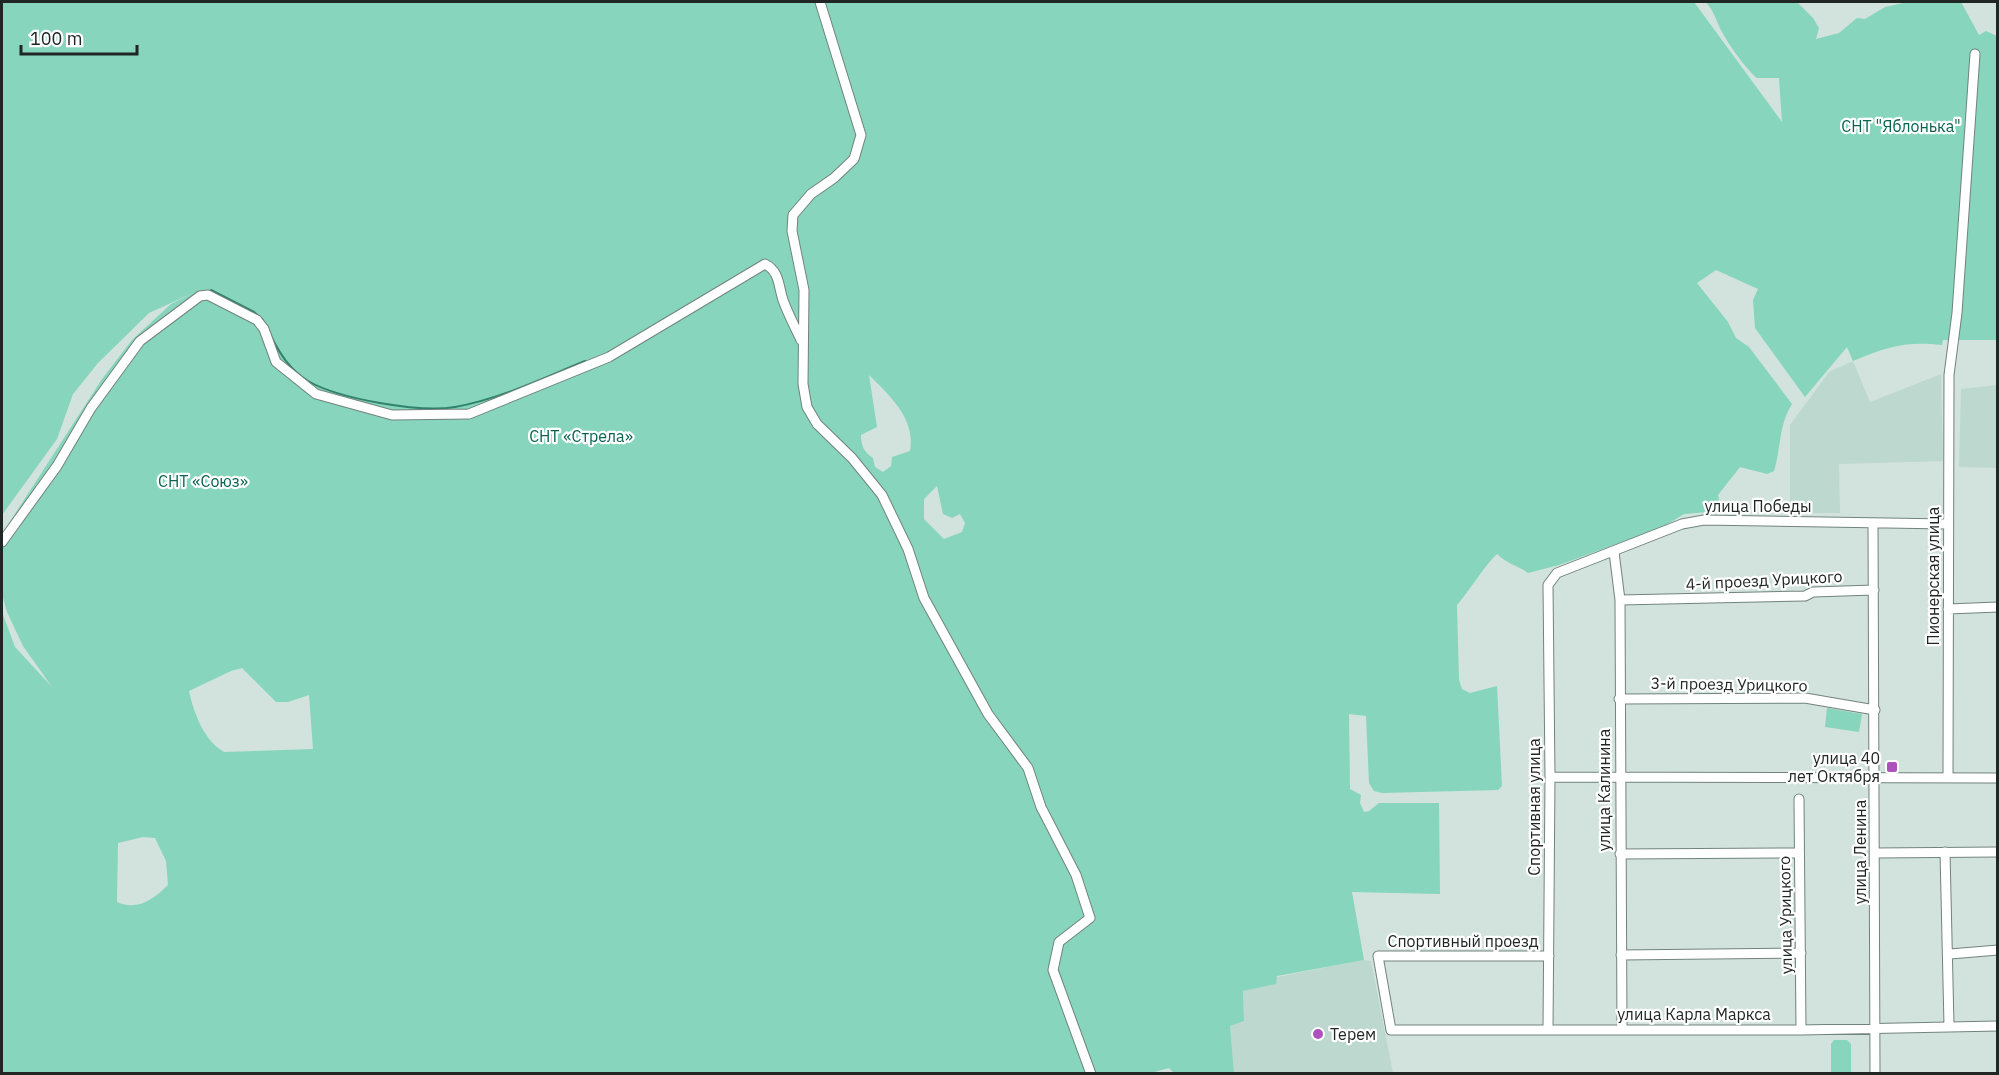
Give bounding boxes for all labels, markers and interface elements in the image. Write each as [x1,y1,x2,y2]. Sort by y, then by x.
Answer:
scale bar [21,18,136,56]
text: 100 m [30,27,82,50]
park label: СНТ "Яблонька" [1841,116,1961,136]
park label: СНТ «Стрела» [529,426,633,446]
park label: СНТ «Союз» [158,471,248,491]
street label: улица Победы [1704,496,1812,516]
street label: Пионерская улица [1923,506,1943,645]
street label: 4-й проезд Урицкого [1685,566,1843,594]
street label: 3-й проезд Урицкого [1650,673,1808,695]
street label: улица Калинина [1594,728,1614,851]
street label: Спортивная улица [1524,738,1544,876]
place label: улица 40 лет Октября [1788,748,1880,786]
marker: улица 40 лет Октября [1885,760,1899,774]
street label: улица Ленина [1850,799,1870,904]
street label: улица Урицкого [1774,856,1796,974]
street label: Спортивный проезд [1388,931,1539,951]
street label: улица Карла Маркса [1617,1004,1771,1024]
place label: Терем [1330,1024,1376,1044]
marker: Терем [1311,1027,1325,1041]

